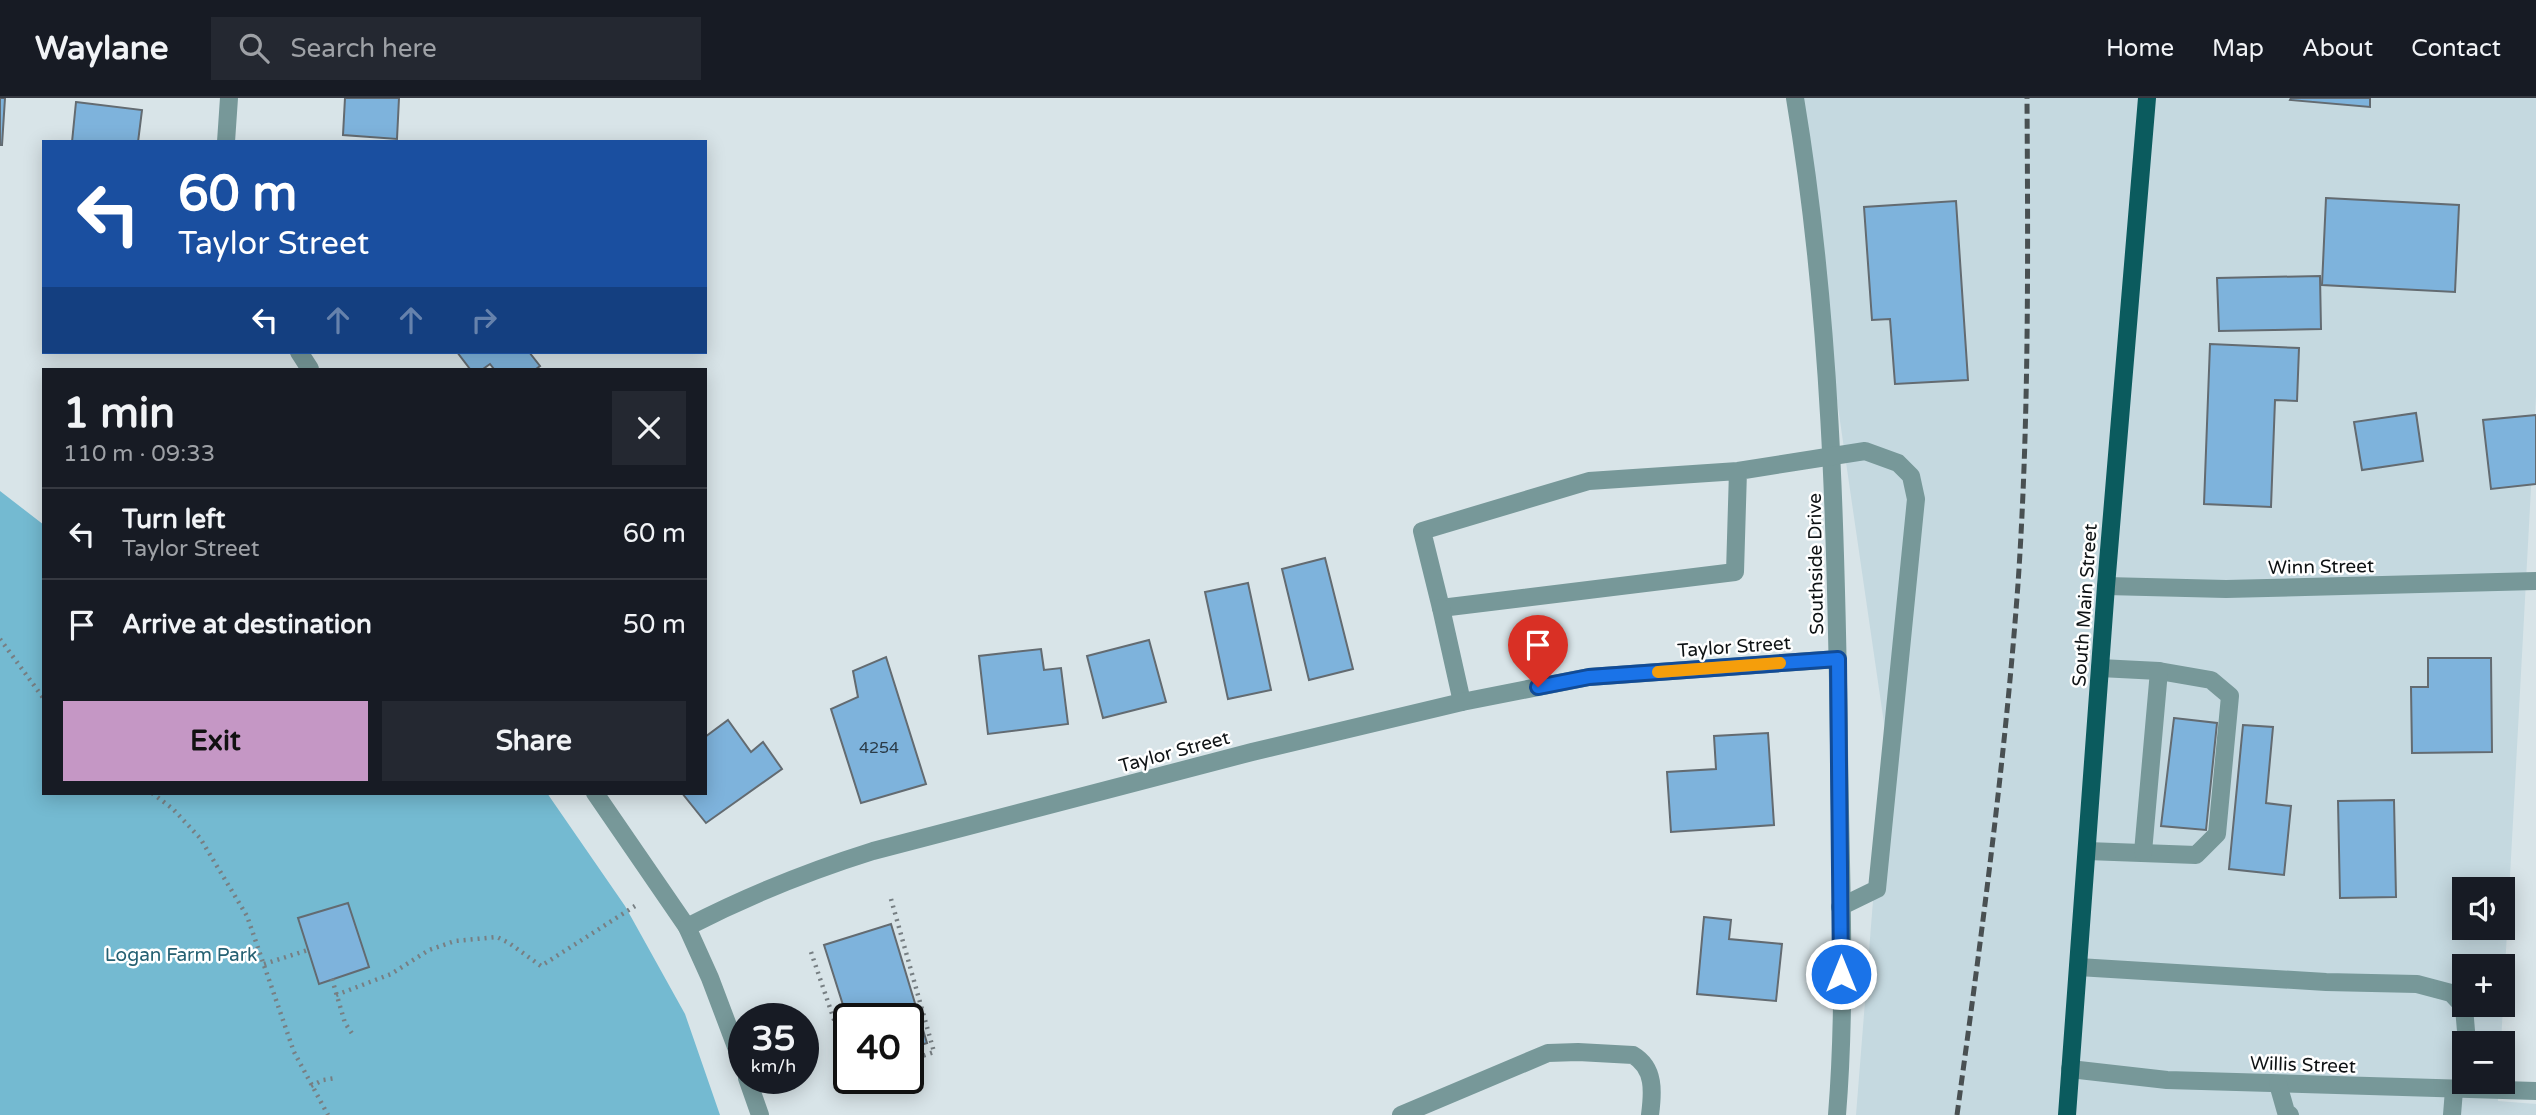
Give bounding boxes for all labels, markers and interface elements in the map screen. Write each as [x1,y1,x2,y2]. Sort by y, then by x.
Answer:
search box [211,17,701,80]
text: Waylane [35,29,169,68]
icon: search [235,29,273,67]
text: Search here [291,33,437,64]
text: Home [2106,34,2174,63]
text: Map [2212,34,2264,63]
text: About [2302,34,2373,63]
text: Contact [2411,34,2501,63]
text: 60 m [178,165,297,224]
icon: left [63,168,154,259]
text: Taylor Street [178,225,369,263]
icon: left [246,301,284,339]
icon: ahead [319,301,357,339]
icon: ahead [392,301,430,339]
icon: right [465,301,503,339]
text: 1 min [63,388,175,439]
button: close [612,391,686,465]
text: 110 m · 09:33 [63,440,215,468]
street label: Southside Drive [1804,493,1828,635]
text: Turn left [122,504,225,535]
icon: left [63,515,101,553]
text: 60 m [623,518,686,549]
street label: South Main Street [2068,523,2102,687]
text: Taylor Street [122,535,259,563]
street label: Winn Street [2268,555,2374,579]
icon: arrive [63,606,101,644]
text: Arrive at destination [122,609,372,640]
text: 50 m [623,609,686,640]
pin [1508,615,1568,687]
icon: arrive [1519,626,1557,664]
street label: Taylor Street [1677,632,1791,662]
button: Exit [63,701,368,781]
button: Share [382,701,686,781]
street label: Taylor Street [1117,727,1232,777]
house number: 4254 [859,738,899,758]
map controls [2452,877,2515,1094]
button: sound [2452,877,2515,940]
position arrow [1804,937,1878,1011]
park label: Logan Farm Park [105,944,257,966]
button: + [2452,954,2515,1017]
speed limit sign: 40 [833,1003,924,1094]
text: 35 [752,1018,795,1060]
button: − [2452,1031,2515,1094]
street label: Willis Street [2249,1052,2356,1078]
text: km/h [751,1055,796,1077]

